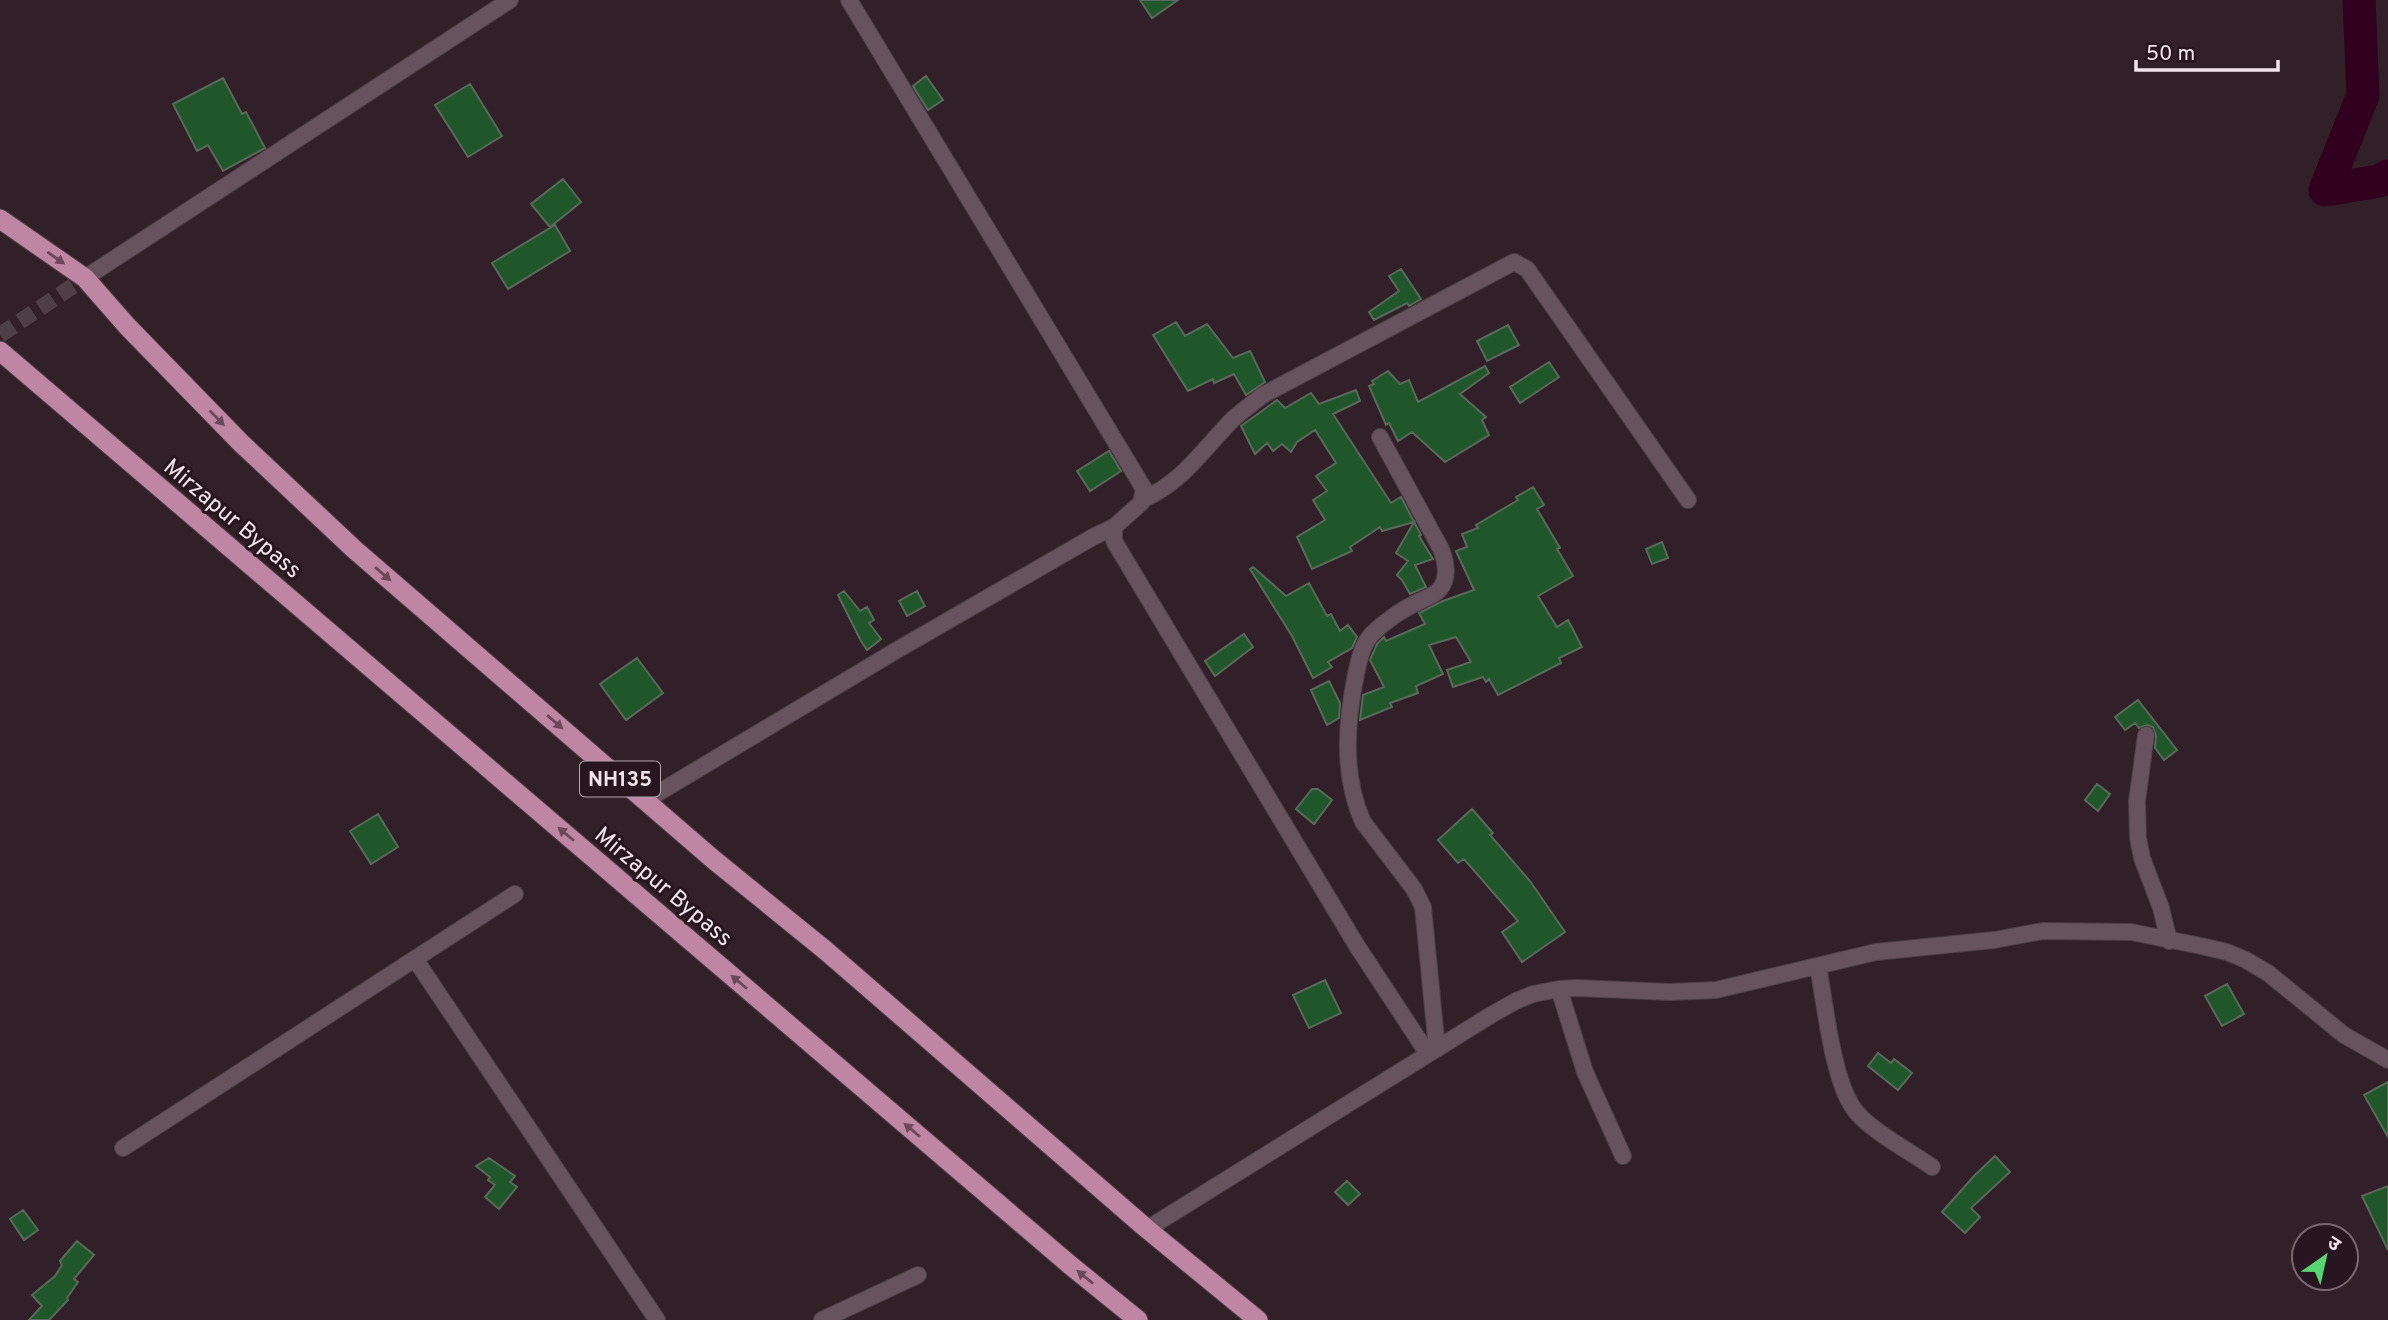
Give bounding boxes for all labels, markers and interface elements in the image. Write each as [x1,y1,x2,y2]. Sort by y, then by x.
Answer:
scale bar [2136,28,2278,72]
text: 50 m [2146,41,2195,68]
one-way arrow [47,251,65,265]
one-way arrow [208,409,224,426]
street label: Mirzapur Bypass [156,454,306,586]
one-way arrow [374,566,391,581]
one-way arrow [546,714,563,730]
road number: NH135 [580,762,660,796]
street label: Mirzapur Bypass [587,822,737,954]
one-way arrow [557,827,574,842]
one-way arrow [730,975,747,990]
one-way arrow [903,1122,921,1137]
north arrow [2290,1222,2360,1292]
text: उ [2322,1232,2345,1258]
one-way arrow [1077,1270,1094,1285]

